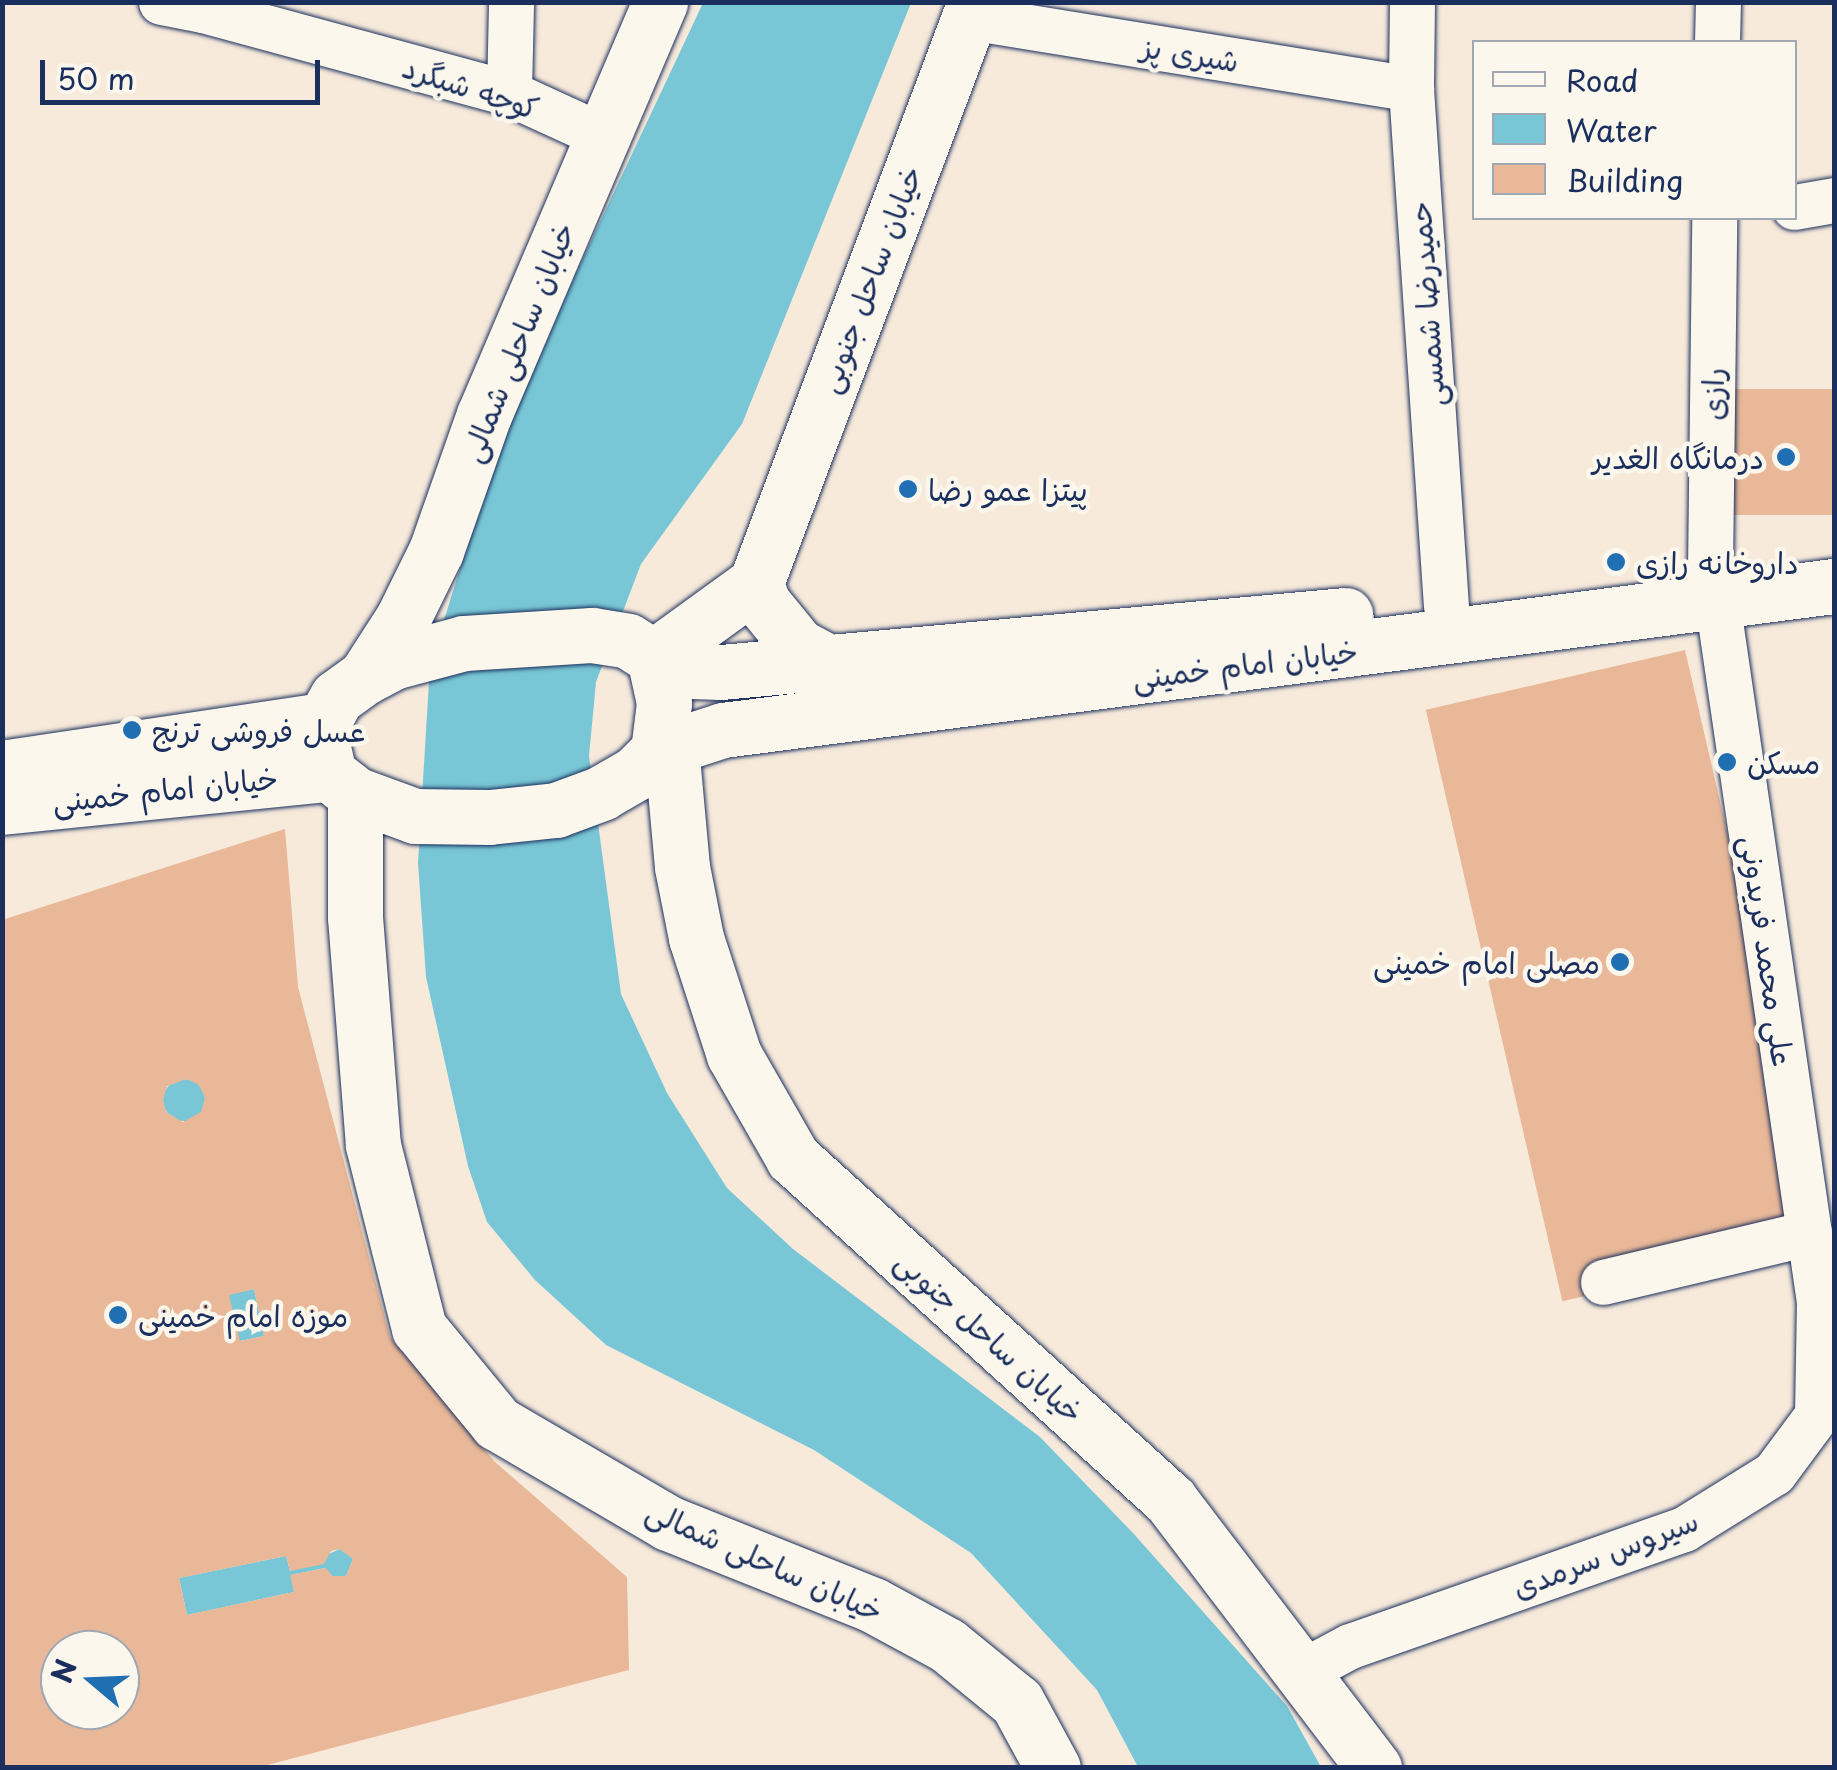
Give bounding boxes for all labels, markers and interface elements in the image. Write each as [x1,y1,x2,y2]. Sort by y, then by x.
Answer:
street label: شیری پز [1139,28,1241,78]
scale bar [45,40,325,102]
legend [1472,40,1797,220]
street label: کوچه شبگرد [398,48,544,126]
text: 50 m [57,55,135,100]
text: Road [1566,57,1639,102]
text: Water [1566,107,1657,152]
text: Building [1566,157,1683,202]
street label: خیابان ساحل جنوبی [809,161,929,397]
street label: حمیدرضا شمسی [1401,200,1451,408]
street label: خیابان ساحلی شمالی [453,217,581,467]
street label: رازی [1694,367,1730,421]
place label: درمانگاه الغدیر [1593,439,1764,475]
marker: درمانگاه الغدیر [1773,444,1799,470]
place label: پیتزا عمو رضا [928,471,1088,507]
marker: پیتزا عمو رضا [897,478,919,500]
place label: داروخانه رازی [1636,544,1799,580]
marker: داروخانه رازی [1605,551,1627,573]
street label: خیابان امام خمینی [1130,632,1360,696]
place label: عسل فروشی ترنج [152,712,365,748]
marker: عسل فروشی ترنج [121,719,143,741]
place label: مسکن [1747,744,1820,780]
marker: مسکن [1716,751,1738,773]
street label: خیابان امام خمینی [50,759,280,819]
street label: علی محمد فریدونی [1734,833,1802,1069]
place label: مصلی امام خمینی [1373,944,1600,980]
marker: مصلی امام خمینی [1609,951,1631,973]
street label: خیابان ساحل جنوبی [889,1242,1091,1430]
place label: موزه امام خمینی [138,1297,348,1333]
marker: موزه امام خمینی [107,1304,129,1326]
street label: خیابان ساحلی شمالی [641,1492,889,1628]
street label: سیروس سرمدی [1507,1501,1703,1605]
north arrow [40,1630,140,1730]
text: N [39,1653,87,1688]

